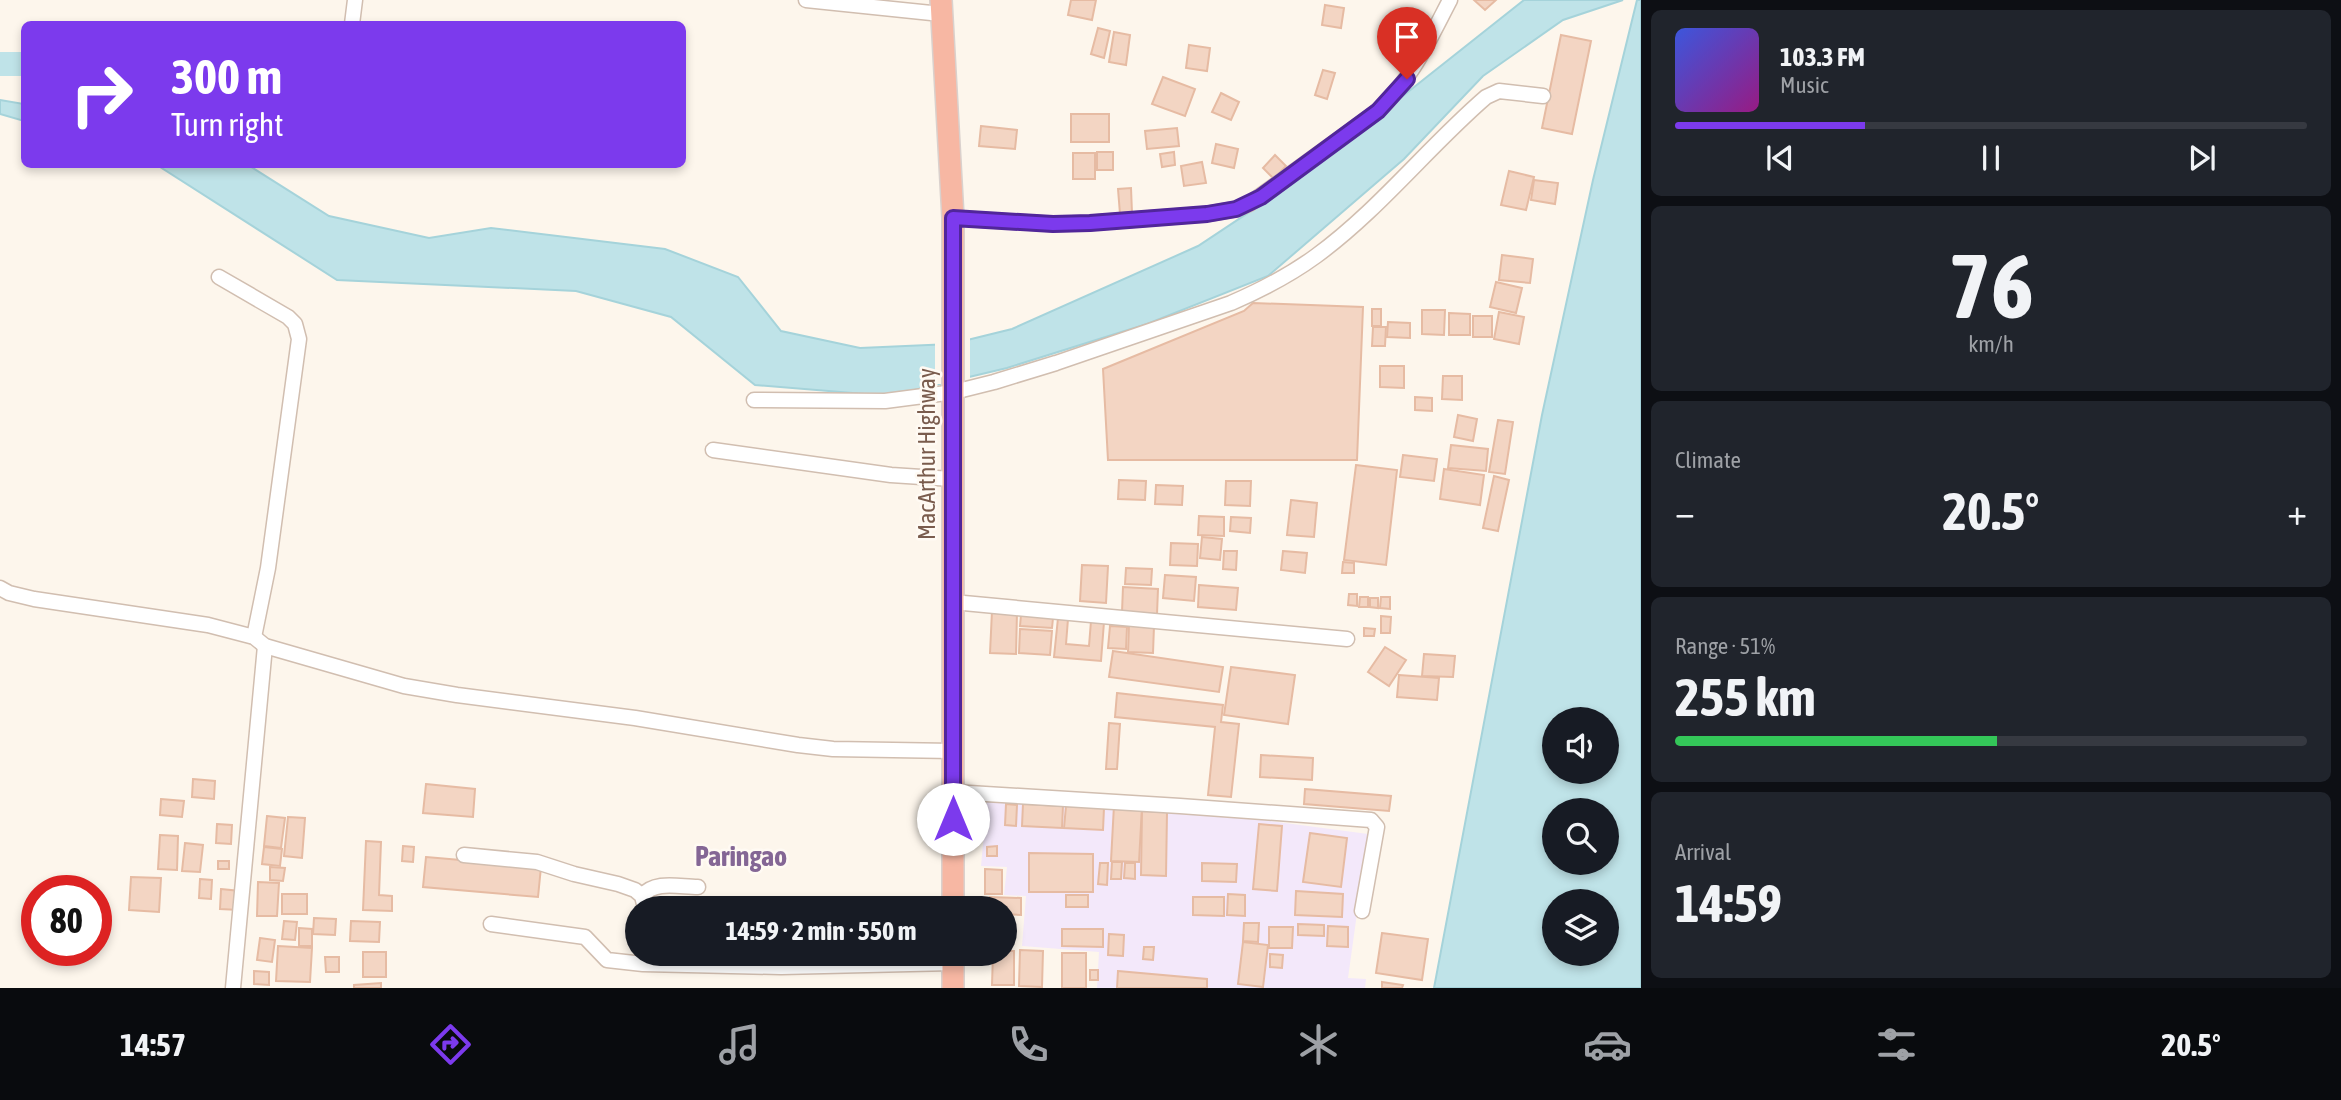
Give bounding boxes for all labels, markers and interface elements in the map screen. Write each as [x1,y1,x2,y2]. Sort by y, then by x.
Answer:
pin [1377,7,1437,79]
icon: arrive [1388,18,1426,56]
text: 103.3 FM [1780,42,1865,72]
text: 300 m [171,48,282,104]
icon: right [56,49,147,140]
text: Music [1780,72,1828,98]
text: Turn right [171,106,284,143]
icon: previous [1761,139,1799,177]
icon: pause [1972,139,2010,177]
icon: next [2183,139,2221,177]
text: 76 [1948,233,2034,337]
text: km/h [1968,331,2014,357]
street label: MacArthur Highway [913,368,940,540]
text: Climate [1675,447,1741,473]
text: 20.5° [1943,481,2039,541]
text: − [1675,490,1695,533]
text: + [2287,490,2307,533]
text: Range · 51% [1675,633,1775,659]
text: 255 km [1675,667,1816,727]
map controls [1542,707,1619,966]
button: sound [1542,707,1619,784]
position arrow [916,782,990,856]
button: search [1542,798,1619,875]
text: Arrival [1675,839,1731,865]
district label: Paringao [695,840,787,872]
text: 14:59 [1675,873,1782,933]
speed limit sign: 80 [21,875,112,966]
button: layers [1542,889,1619,966]
text: 14:59 · 2 min · 550 m [726,916,916,946]
icon: directions [426,1020,475,1069]
icon: music [715,1020,764,1069]
icon: phone [1004,1020,1053,1069]
icon: climate [1294,1020,1343,1069]
icon: car [1583,1020,1632,1069]
icon: filters [1872,1020,1921,1069]
text: 14:57 [120,1026,186,1063]
text: 20.5° [2161,1026,2221,1063]

